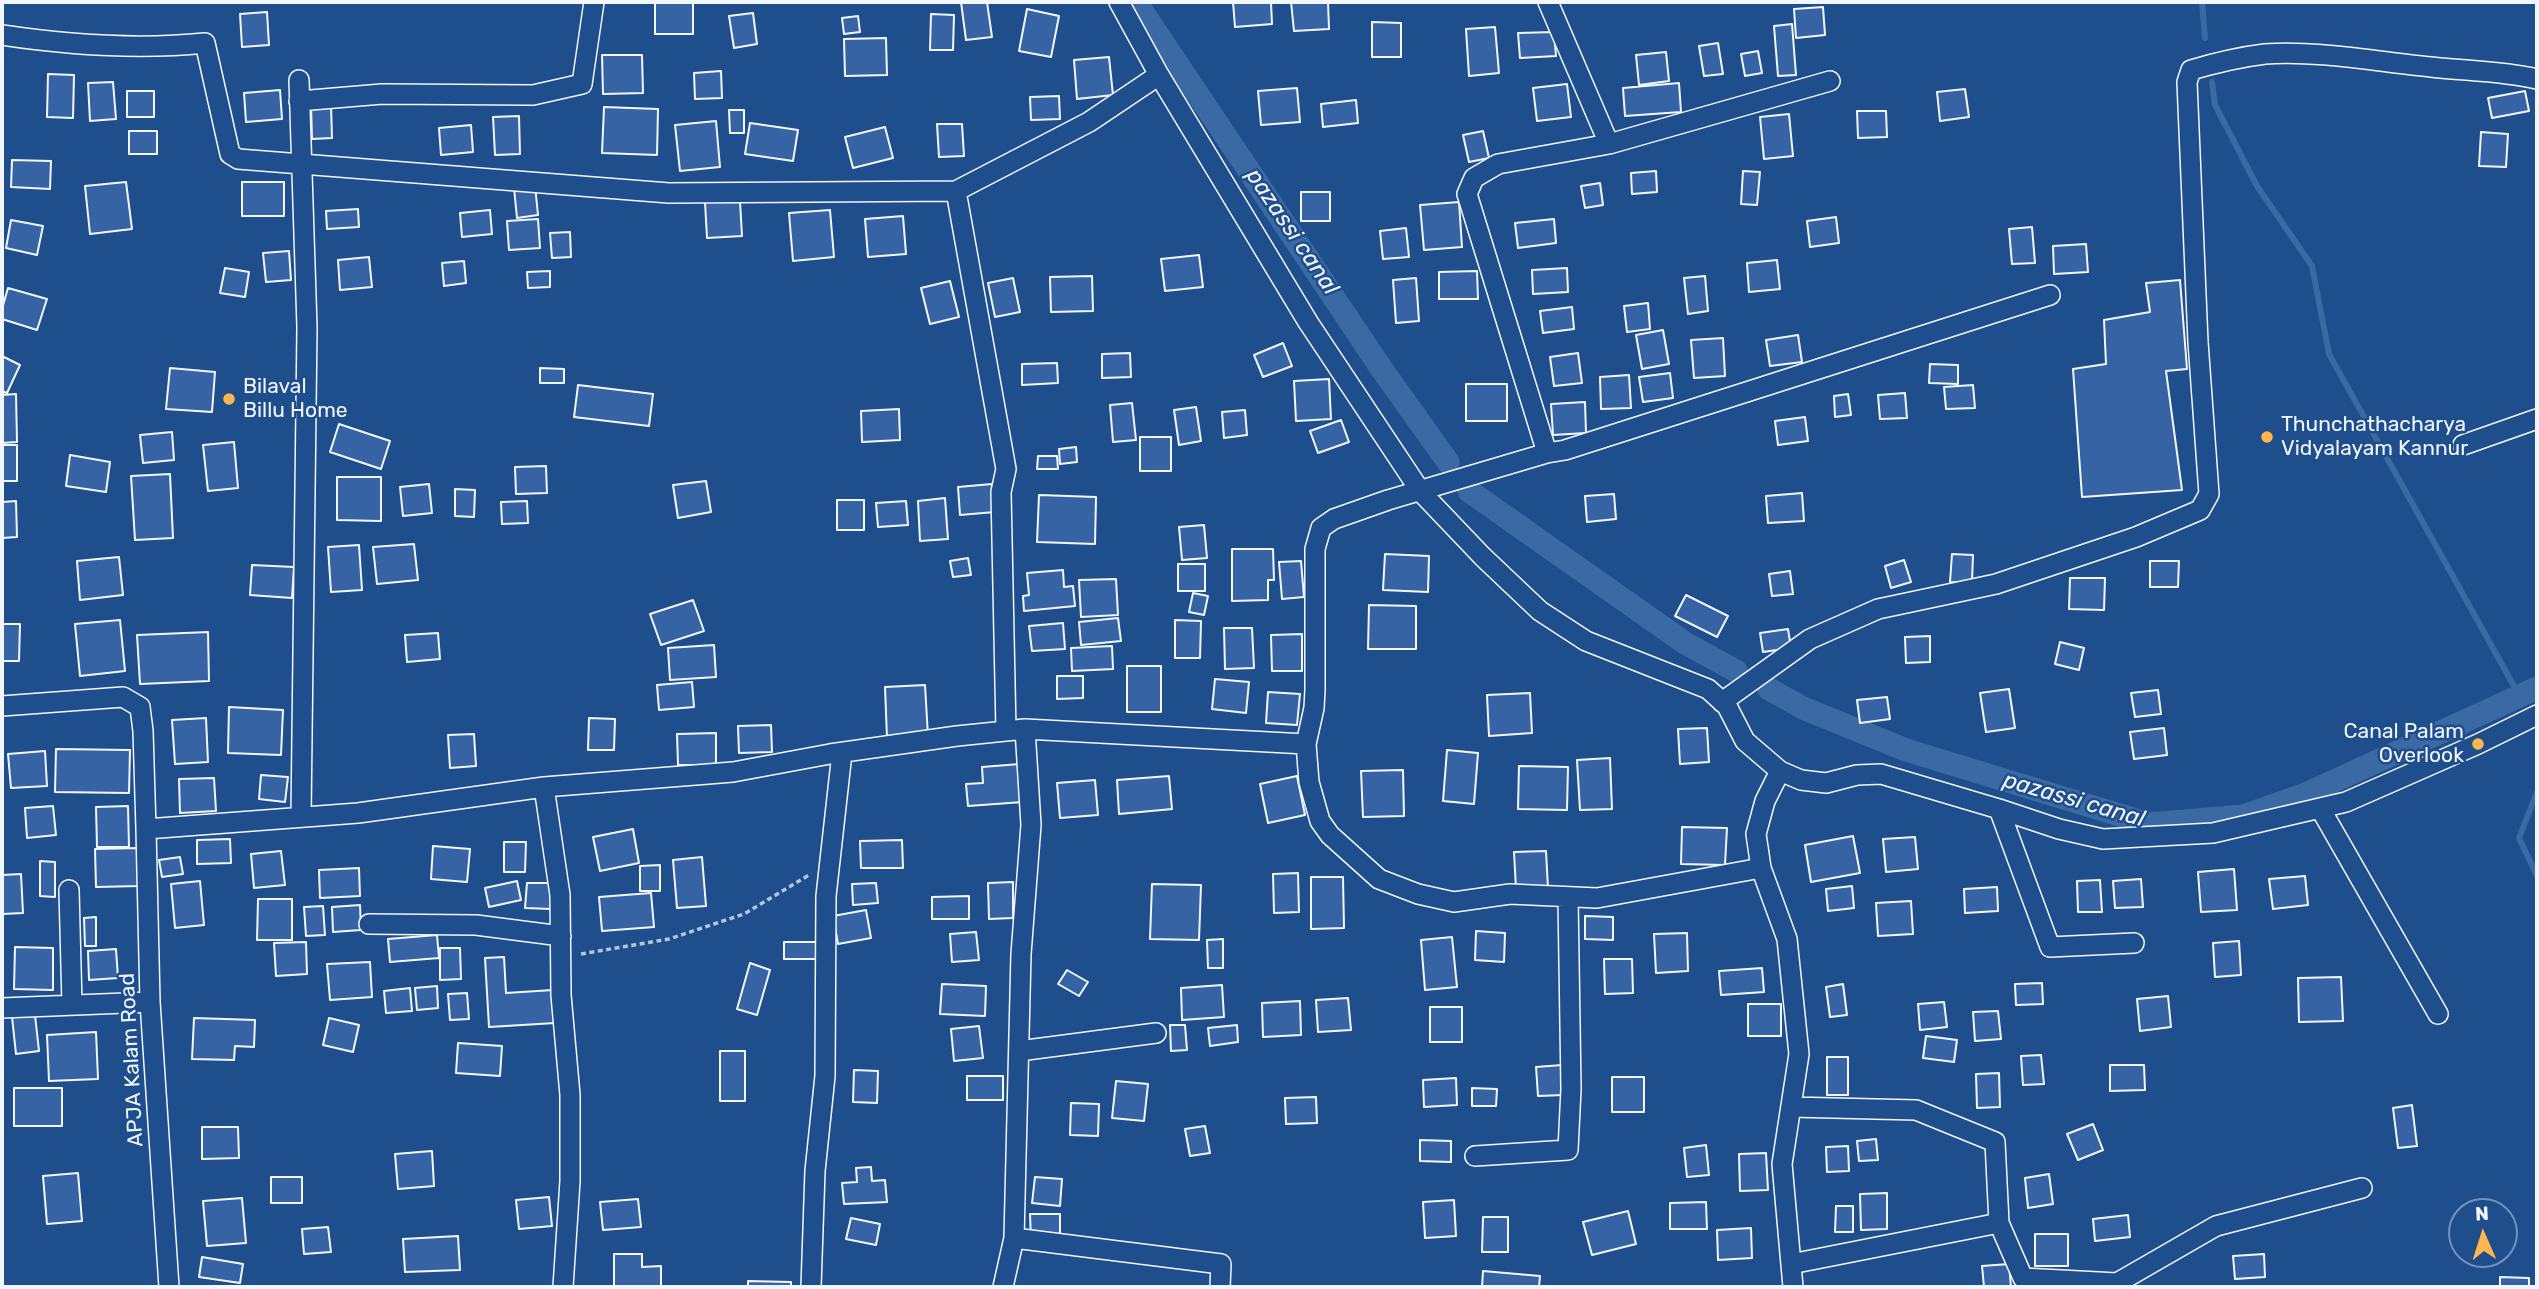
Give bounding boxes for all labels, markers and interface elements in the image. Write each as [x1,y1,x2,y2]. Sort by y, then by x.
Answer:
water label: pazassi canal [1240,164,1344,300]
place label: Bilaval Billu Home [243,374,348,424]
marker: Bilaval Billu Home [221,391,237,407]
place label: Thunchathacharya Vidyalayam Kannur [2281,412,2468,462]
marker: Thunchathacharya Vidyalayam Kannur [2259,429,2275,445]
place label: Canal Palam Overlook [2344,719,2464,769]
marker: Canal Palam Overlook [2470,736,2486,752]
water label: pazassi canal [2000,767,2148,833]
street label: APJA Kalam Road [115,973,149,1147]
north arrow [2448,1198,2518,1268]
text: N [2475,1202,2489,1225]

